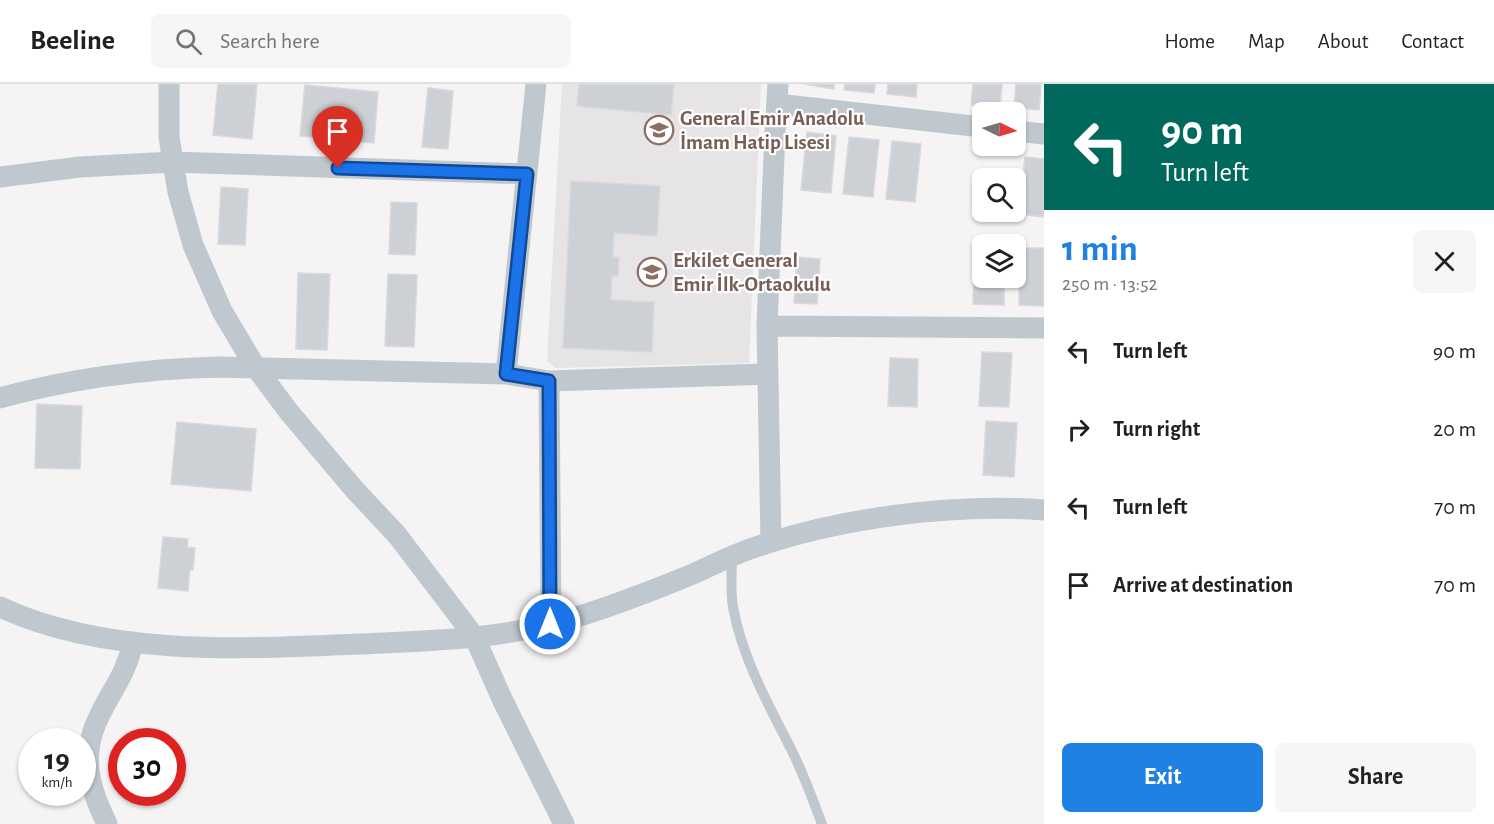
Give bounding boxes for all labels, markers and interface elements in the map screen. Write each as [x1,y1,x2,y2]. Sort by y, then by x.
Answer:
search box [151,14,571,68]
icon: search [172,25,205,58]
text: Beeline [30,27,115,55]
text: Search here [220,30,320,52]
text: Home [1164,31,1215,52]
text: Map [1248,31,1285,52]
text: About [1318,31,1368,52]
text: Contact [1401,31,1464,52]
north arrow [972,102,1026,156]
map controls [972,102,1026,288]
pin [312,106,363,168]
place label: General Emir Anadolu İmam Hatip Lisesi [680,108,864,153]
icon: left [1062,108,1140,186]
text: 90 m [1161,110,1243,152]
school or university icon: General Emir Anadolu İmam Hatip Lisesi [643,114,675,146]
icon: arrive [321,115,354,148]
text: Turn left [1161,159,1249,186]
button: search [972,168,1026,222]
button: close [1413,230,1476,293]
text: 1 min [1062,231,1138,267]
button: layers [972,234,1026,288]
place label: Erkilet General Emir İlk-Ortaokulu [673,250,831,295]
school or university icon: Erkilet General Emir İlk-Ortaokulu [636,256,668,288]
text: 250 m · 13:52 [1062,274,1158,294]
icon: left [1062,335,1095,368]
text: Turn left [1113,340,1187,362]
text: 90 m [1433,340,1476,362]
icon: right [1062,413,1095,446]
text: Turn right [1113,418,1200,440]
text: 20 m [1433,418,1476,440]
icon: left [1062,491,1095,524]
text: Turn left [1113,496,1187,518]
text: 70 m [1434,496,1476,518]
icon: arrive [1062,569,1095,602]
text: Arrive at destination [1113,574,1293,596]
text: 70 m [1434,574,1476,596]
position arrow [518,592,582,656]
speed limit sign: 30 [108,728,186,806]
button: Exit [1062,743,1263,812]
button: Share [1275,743,1476,812]
text: 19 [44,745,70,775]
text: km/h [42,775,72,790]

